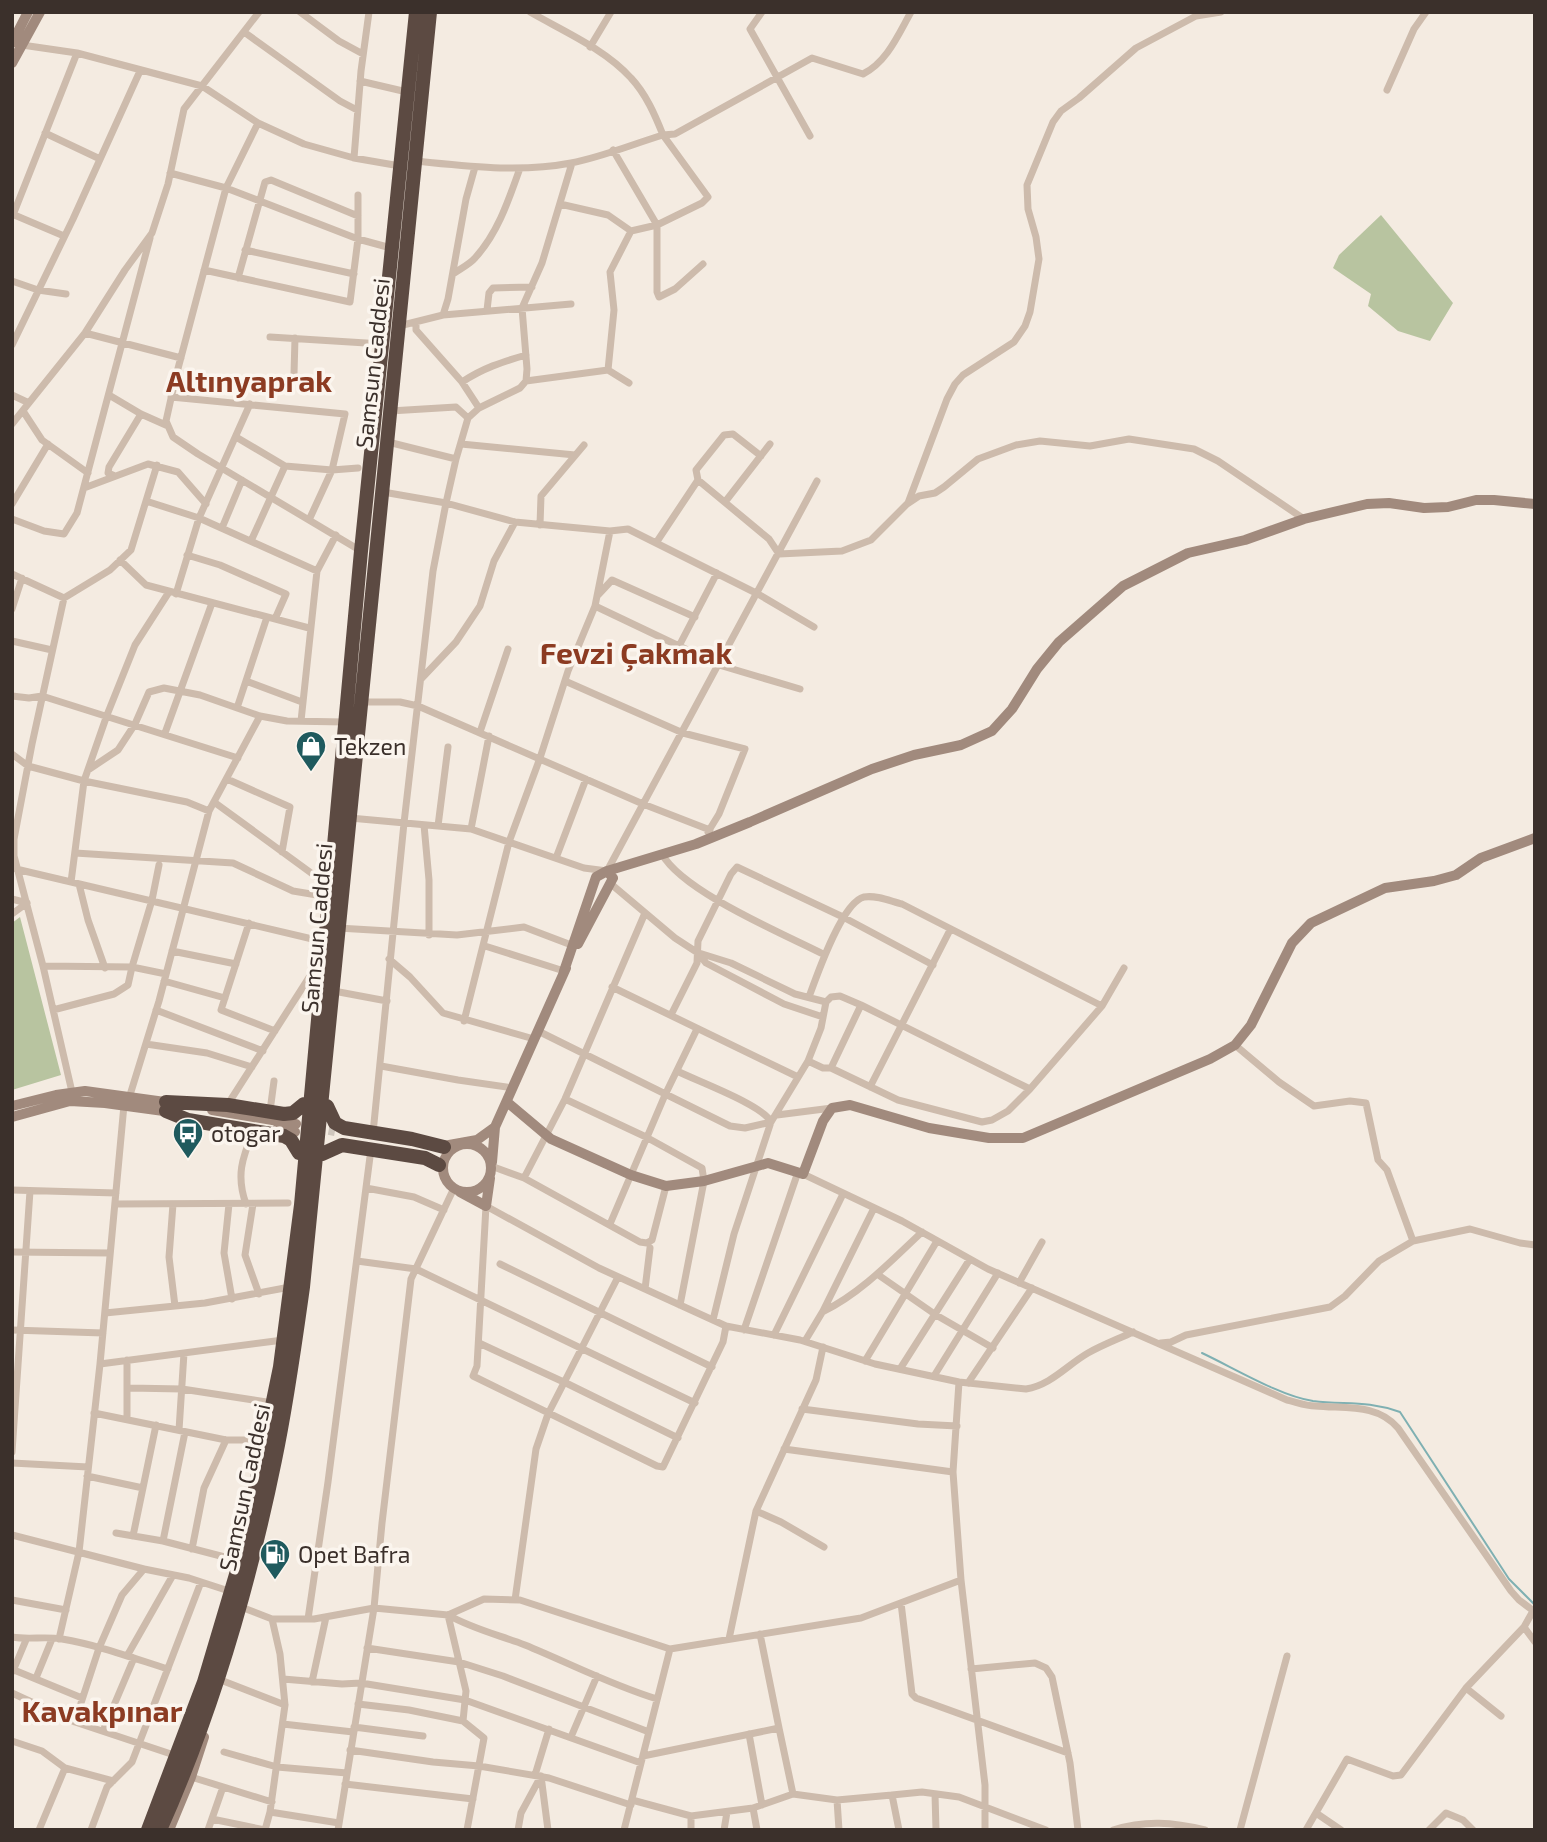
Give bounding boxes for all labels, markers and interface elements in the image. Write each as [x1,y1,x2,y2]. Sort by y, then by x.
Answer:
street label: Samsun Caddesi [349,277,395,449]
district label: Altınyaprak [166,362,332,399]
district label: Fevzi Çakmak [540,634,732,672]
shop icon: Tekzen [294,729,328,773]
place label: Tekzen [334,732,406,760]
street label: Samsun Caddesi [295,842,337,1014]
bus stop icon: otogar [171,1116,205,1160]
place label: otogar [211,1119,280,1147]
street label: Samsun Caddesi [213,1401,275,1573]
fuel station icon: Opet Bafra [258,1537,292,1581]
place label: Opet Bafra [298,1540,410,1568]
district label: Kavakpınar [22,1692,183,1728]

